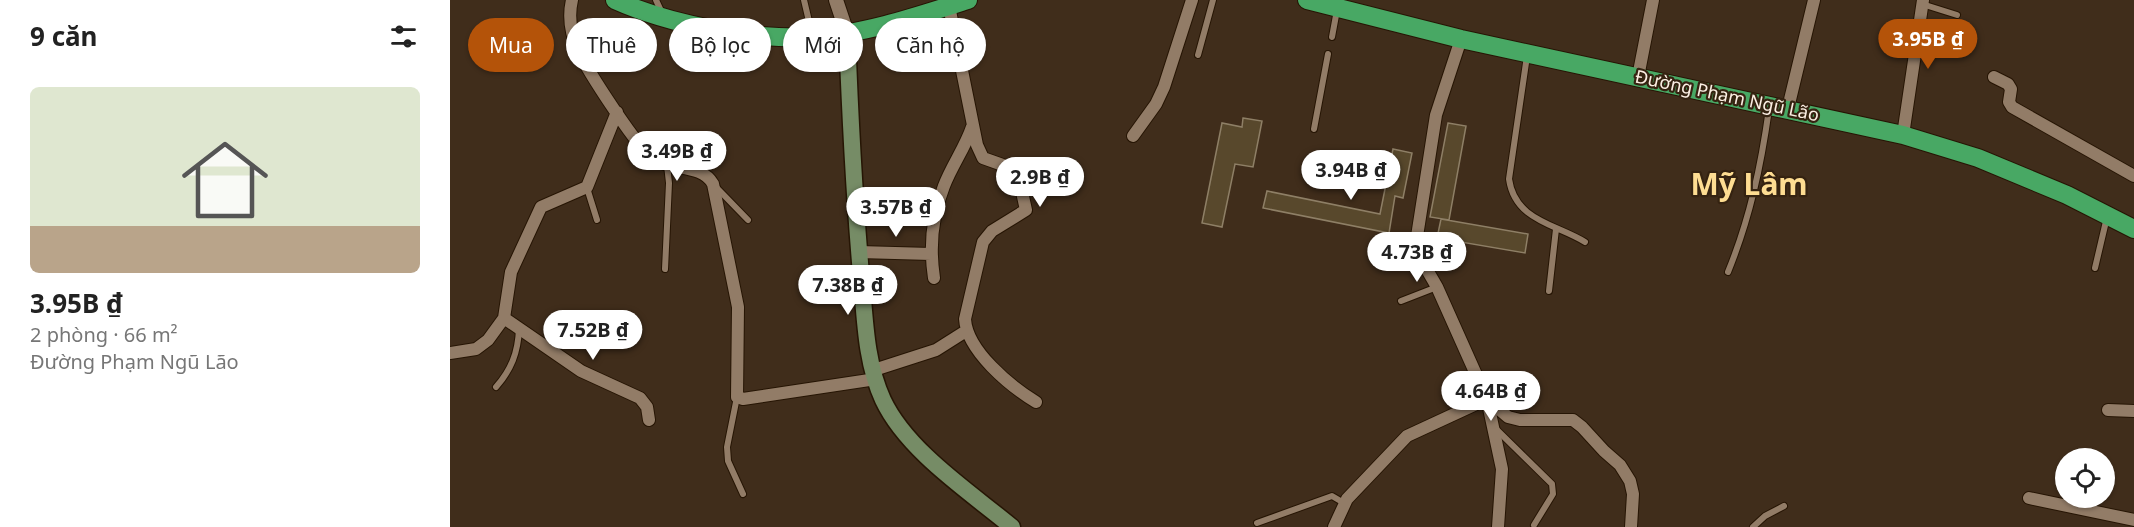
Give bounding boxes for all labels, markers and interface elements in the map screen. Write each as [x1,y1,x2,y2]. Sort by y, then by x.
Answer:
text: 9 căn [30,18,98,54]
chip: Mua [468,18,554,72]
chip: Thuê [566,18,657,72]
chip: Bộ lọc [669,18,771,72]
chip: Mới [783,18,863,72]
chip: Căn hộ [875,18,986,72]
pin: 3.95B ₫ [1873,19,1983,70]
icon: filters [387,20,420,53]
text: 3.95B ₫ [1892,25,1964,52]
street label: Đường Phạm Ngũ Lão [1633,64,1822,126]
icon: home [171,126,279,234]
pin: 3.49B ₫ [622,131,732,182]
text: 3.49B ₫ [641,137,713,164]
pin: 3.94B ₫ [1296,150,1406,201]
text: 3.94B ₫ [1315,156,1387,183]
pin: 2.9B ₫ [991,157,1089,208]
text: 2.9B ₫ [1010,163,1070,190]
district label: Mỹ Lâm [1690,163,1808,204]
pin: 3.57B ₫ [841,187,951,238]
text: 3.57B ₫ [860,193,932,220]
pin: 4.73B ₫ [1362,232,1472,283]
text: 4.73B ₫ [1381,238,1453,265]
pin: 7.38B ₫ [793,265,903,316]
text: 7.38B ₫ [812,271,884,298]
text: 3.95B ₫ [30,285,123,321]
pin: 7.52B ₫ [538,310,648,361]
text: 7.52B ₫ [557,316,629,343]
text: 2 phòng · 66 m² [30,321,178,348]
text: Đường Phạm Ngũ Lão [30,348,239,375]
pin: 4.64B ₫ [1436,371,1546,422]
text: 4.64B ₫ [1455,377,1527,404]
map controls [2055,448,2115,508]
button: locate [2055,448,2115,508]

